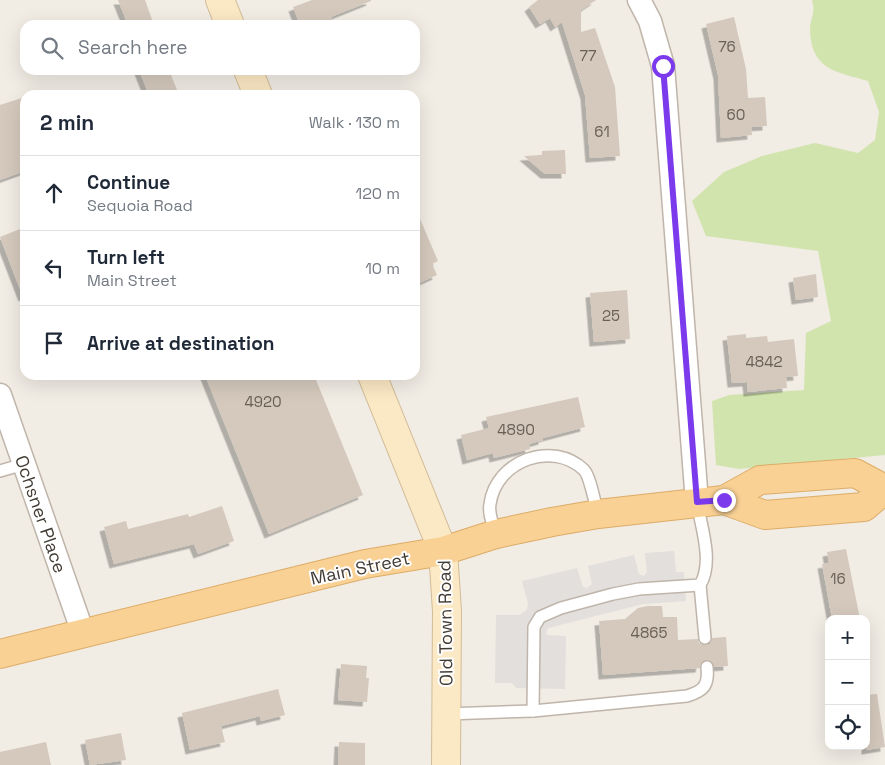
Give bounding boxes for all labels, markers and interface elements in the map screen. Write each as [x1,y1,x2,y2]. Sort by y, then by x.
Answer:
search box [20,20,420,75]
icon: search [38,34,66,62]
text: Search here [78,35,188,60]
house number: 76 [718,37,736,56]
house number: 77 [580,46,596,65]
route start [652,55,675,78]
house number: 60 [727,105,745,124]
text: 2 min [40,109,94,136]
text: Walk · 130 m [309,112,400,133]
house number: 61 [594,122,610,141]
text: Continue [87,170,170,195]
icon: ahead [40,179,68,207]
text: 120 m [356,183,400,204]
text: Sequoia Road [87,195,193,216]
text: Turn left [87,245,165,270]
icon: left [40,254,68,282]
text: 10 m [365,258,400,279]
text: Main Street [87,270,177,291]
house number: 25 [602,306,620,325]
icon: arrive [40,329,68,357]
text: Arrive at destination [87,331,275,356]
house number: 4842 [745,352,783,371]
house number: 4920 [244,392,282,411]
house number: 4890 [497,420,535,439]
street label: Ochsner Place [10,452,72,576]
route end [713,489,736,512]
street label: Main Street [308,546,412,590]
street label: Old Town Road [432,560,458,686]
house number: 16 [830,569,846,588]
map controls [825,615,870,750]
button: + [825,615,870,660]
house number: 4865 [631,623,667,642]
button: − [825,660,870,705]
button: locate [825,705,870,750]

